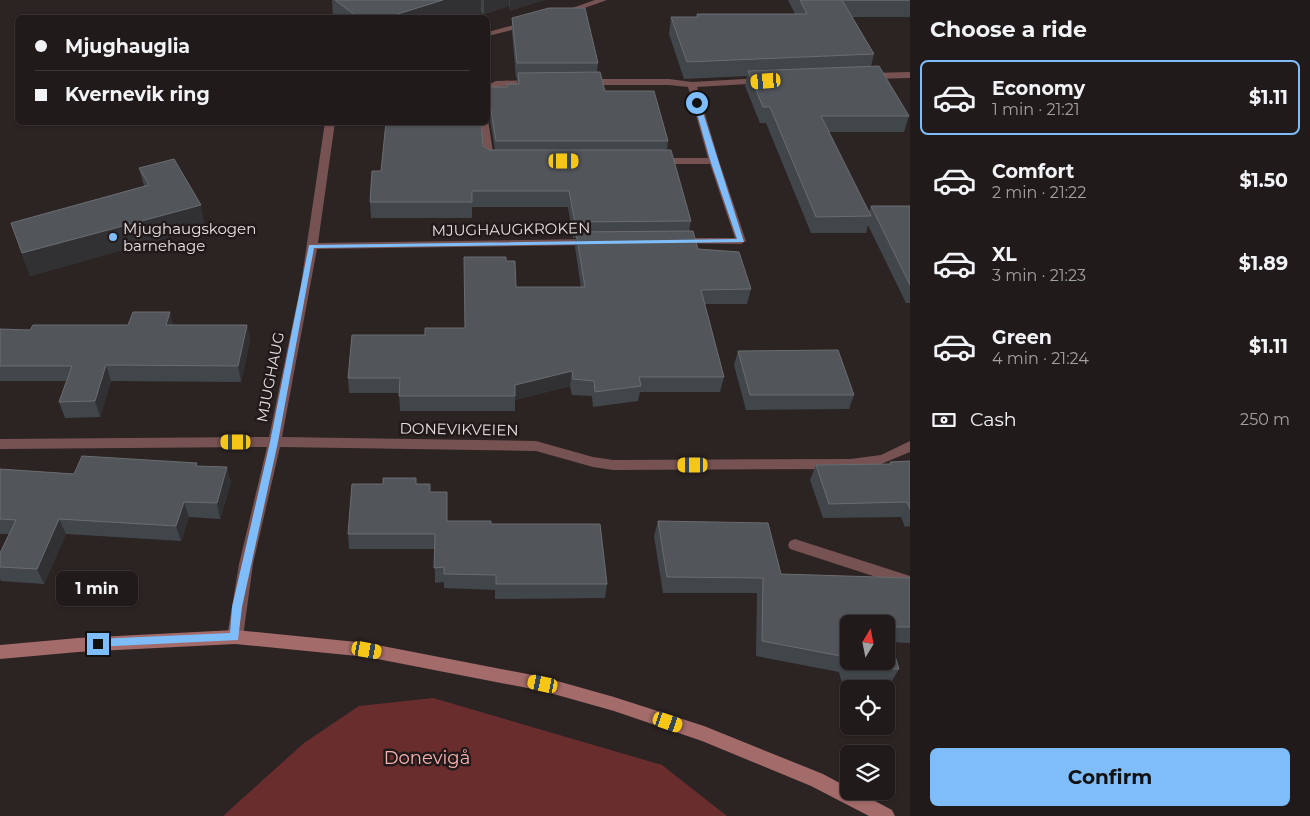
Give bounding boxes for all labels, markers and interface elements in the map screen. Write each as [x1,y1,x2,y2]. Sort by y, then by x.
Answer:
text: Choose a ride [930,16,1087,43]
text: Mjughauglia [65,35,190,58]
car [750,72,781,90]
icon: car [932,75,977,120]
text: Economy [992,77,1085,100]
text: Kvernevik ring [65,83,210,106]
text: $1.11 [1249,86,1288,109]
route start [686,92,708,114]
text: 1 min · 21:21 [992,100,1080,119]
car [549,154,579,169]
icon: car [932,158,977,203]
text: Comfort [992,160,1074,183]
text: $1.50 [1239,169,1288,192]
text: 2 min · 21:22 [992,183,1086,202]
street label: MJUGHAUGKROKEN [432,218,590,240]
place label: Mjughaugskogen barnehage [123,219,256,255]
marker: Mjughaugskogen barnehage [107,231,119,243]
icon: car [932,241,977,286]
text: XL [992,243,1017,266]
text: $1.89 [1239,252,1288,275]
text: 3 min · 21:23 [992,266,1086,285]
icon: car [932,324,977,369]
text: Green [992,326,1052,349]
street label: MJUGHAUG [252,330,288,424]
text: $1.11 [1249,335,1288,358]
text: 4 min · 21:24 [992,349,1089,368]
icon: cash [930,406,958,434]
text: Cash [970,408,1017,431]
text: 250 m [1240,410,1290,429]
street label: DONEVIKVEIEN [399,418,519,440]
car [221,435,251,450]
car [678,458,708,473]
callout: 1 min [57,572,139,606]
text: 1 min [75,579,119,598]
north arrow [840,615,895,670]
map controls [840,615,895,800]
route end [87,633,109,655]
car [350,640,383,660]
car [526,674,559,694]
button: locate [840,680,895,735]
car [651,710,684,734]
button: layers [840,745,895,800]
park label: Donevigå [384,747,470,769]
button: Confirm [930,748,1290,806]

